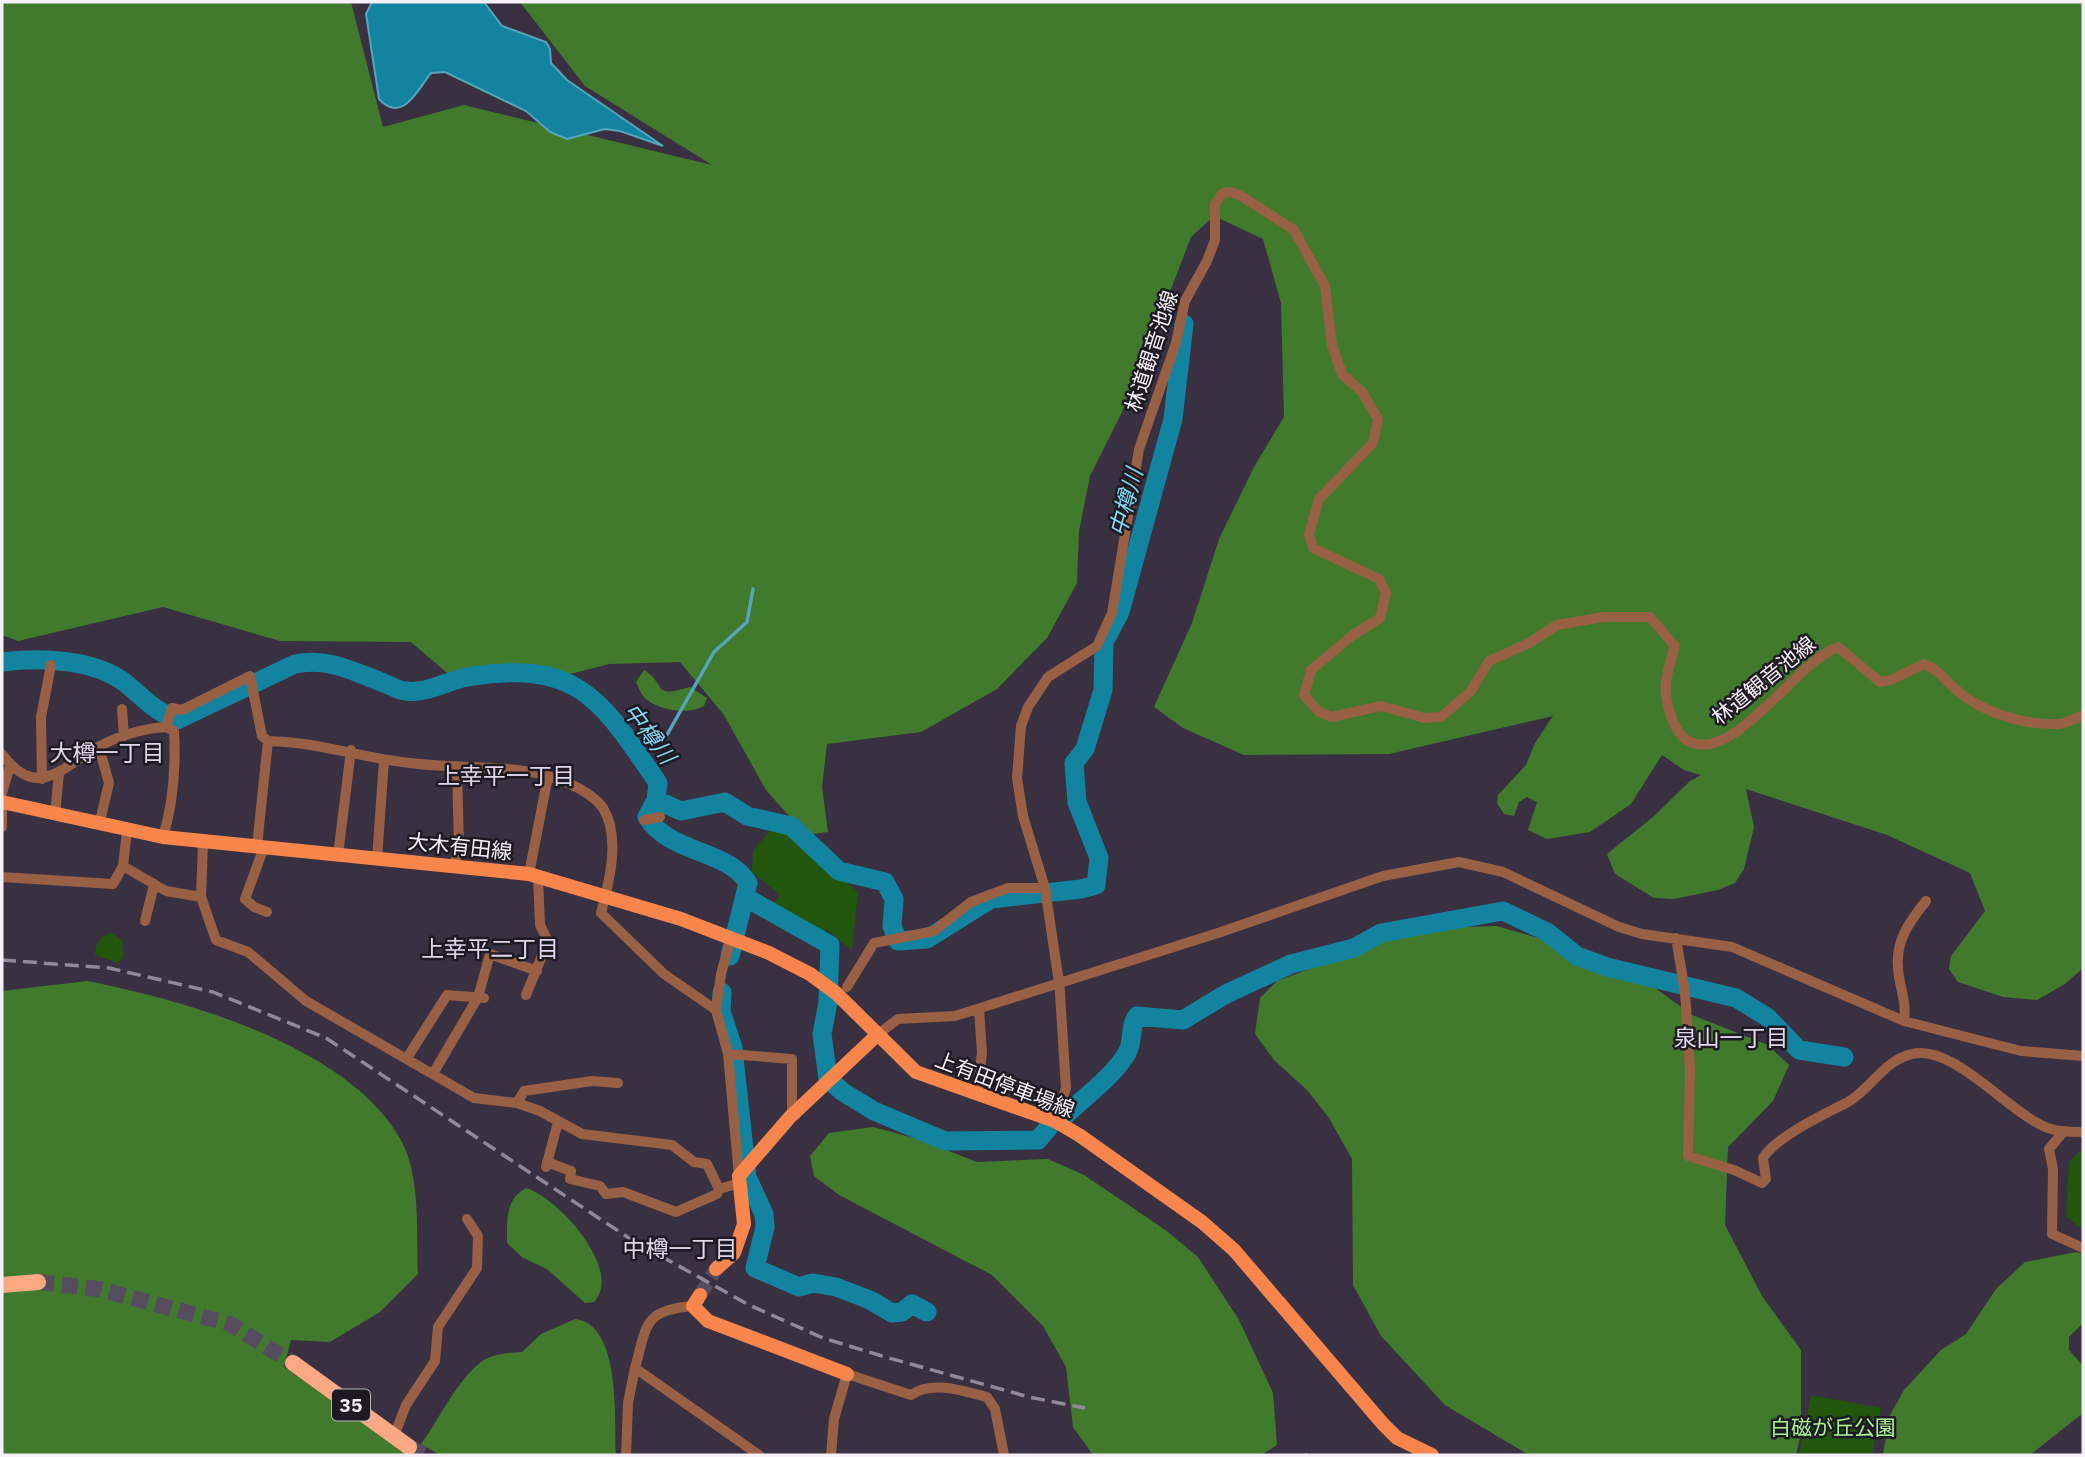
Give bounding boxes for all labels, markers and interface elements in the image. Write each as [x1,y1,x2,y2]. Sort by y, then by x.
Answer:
street label: 林道観音池線 [1118,287,1184,415]
water label: 中樽川 [1102,462,1149,539]
street label: 林道観音池線 [1705,629,1821,731]
water label: 中樽川 [617,696,685,772]
district label: 大樽一丁目 [50,737,165,767]
district label: 上幸平一丁目 [437,760,575,790]
street label: 大木有田線 [406,827,514,865]
district label: 上幸平二丁目 [421,933,559,963]
district label: 泉山一丁目 [1674,1022,1789,1052]
street label: 上有田停車場線 [931,1045,1079,1123]
district label: 中樽一丁目 [623,1233,738,1263]
road number: 35 [332,1390,370,1420]
park label: 白磁が丘公園 [1770,1413,1896,1441]

